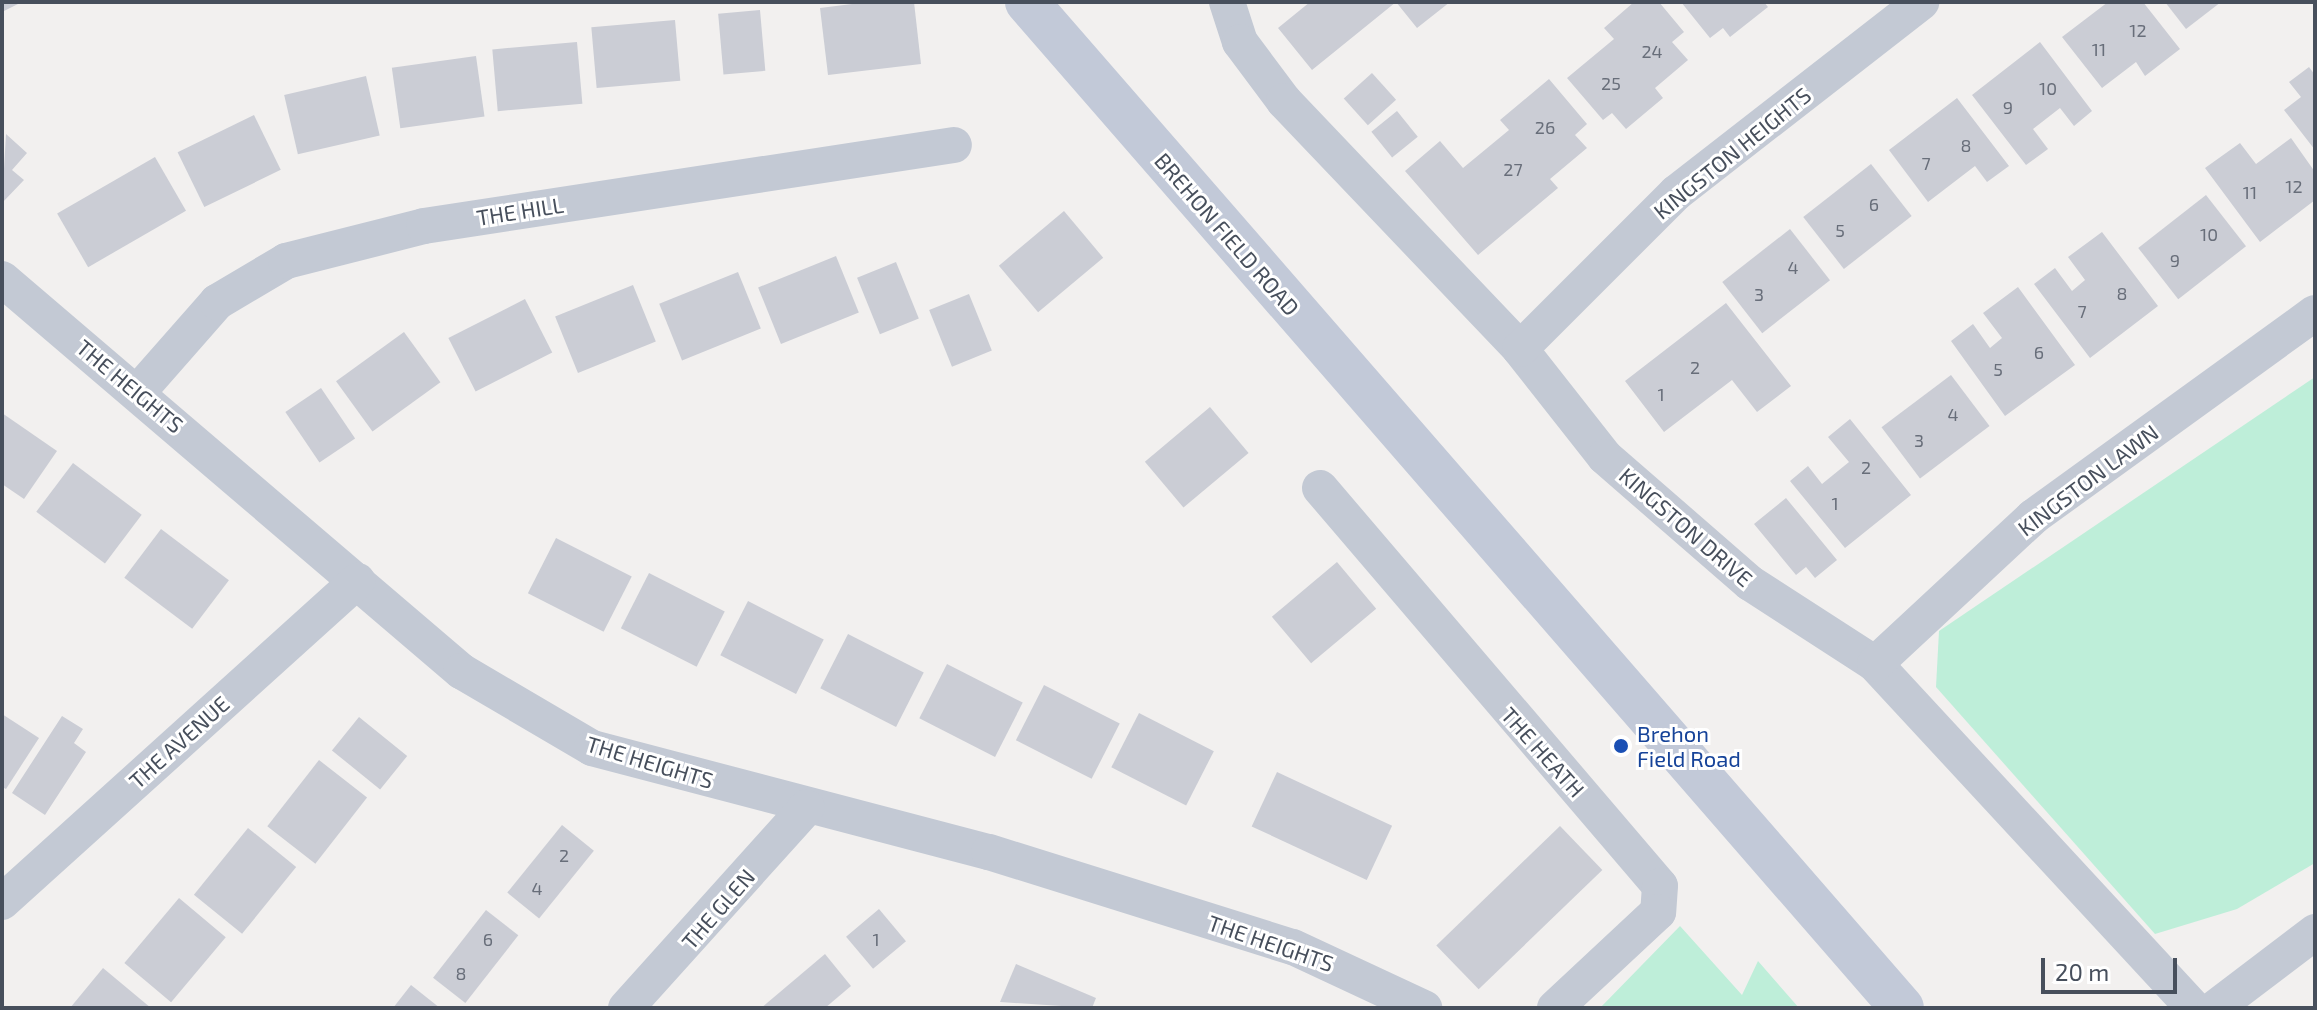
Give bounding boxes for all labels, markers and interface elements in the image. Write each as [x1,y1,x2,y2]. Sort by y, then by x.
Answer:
house number: 12 [2129,19,2147,41]
house number: 11 [2092,38,2106,60]
house number: 24 [1641,40,1663,62]
house number: 25 [1601,72,1621,94]
house number: 10 [2039,77,2057,99]
street label: KINGSTON HEIGHTS [1648,82,1816,224]
house number: 9 [2003,96,2013,118]
house number: 26 [1535,116,1555,138]
house number: 8 [1961,134,1971,156]
street label: BREHON FIELD ROAD [1149,147,1305,321]
house number: 7 [1921,152,1931,174]
house number: 27 [1503,158,1523,180]
house number: 12 [2285,175,2303,197]
house number: 11 [2243,181,2257,203]
street label: THE HILL [475,191,565,231]
house number: 6 [1869,193,1879,215]
house number: 5 [1835,219,1845,241]
house number: 10 [2200,223,2218,245]
house number: 9 [2170,249,2180,271]
house number: 4 [1787,256,1799,278]
house number: 8 [2117,282,2127,304]
house number: 3 [1754,283,1764,305]
house number: 7 [2077,300,2087,322]
street label: THE HEIGHTS [71,334,189,438]
house number: 6 [2034,341,2044,363]
house number: 2 [1690,356,1700,378]
house number: 5 [1993,358,2003,380]
house number: 1 [1657,383,1665,405]
house number: 4 [1947,403,1959,425]
street label: KINGSTON LAWN [2013,419,2163,541]
house number: 3 [1914,429,1924,451]
house number: 2 [1861,456,1871,478]
street label: KINGSTON DRIVE [1614,462,1758,592]
house number: 1 [1831,492,1839,514]
street label: THE AVENUE [123,690,235,794]
street label: THE HEATH [1496,702,1590,802]
place label: Brehon Field Road [1637,720,1741,772]
street label: THE HEIGHTS [583,730,717,794]
marker: Brehon Field Road [1612,737,1630,755]
house number: 2 [559,844,569,866]
street label: THE GLEN [676,863,760,955]
house number: 4 [531,877,543,899]
street label: THE HEIGHTS [1205,909,1337,977]
house number: 6 [483,928,493,950]
house number: 1 [872,928,880,950]
scale bar [2045,942,2181,992]
text: 20 m [2055,957,2109,986]
house number: 8 [456,962,466,984]

